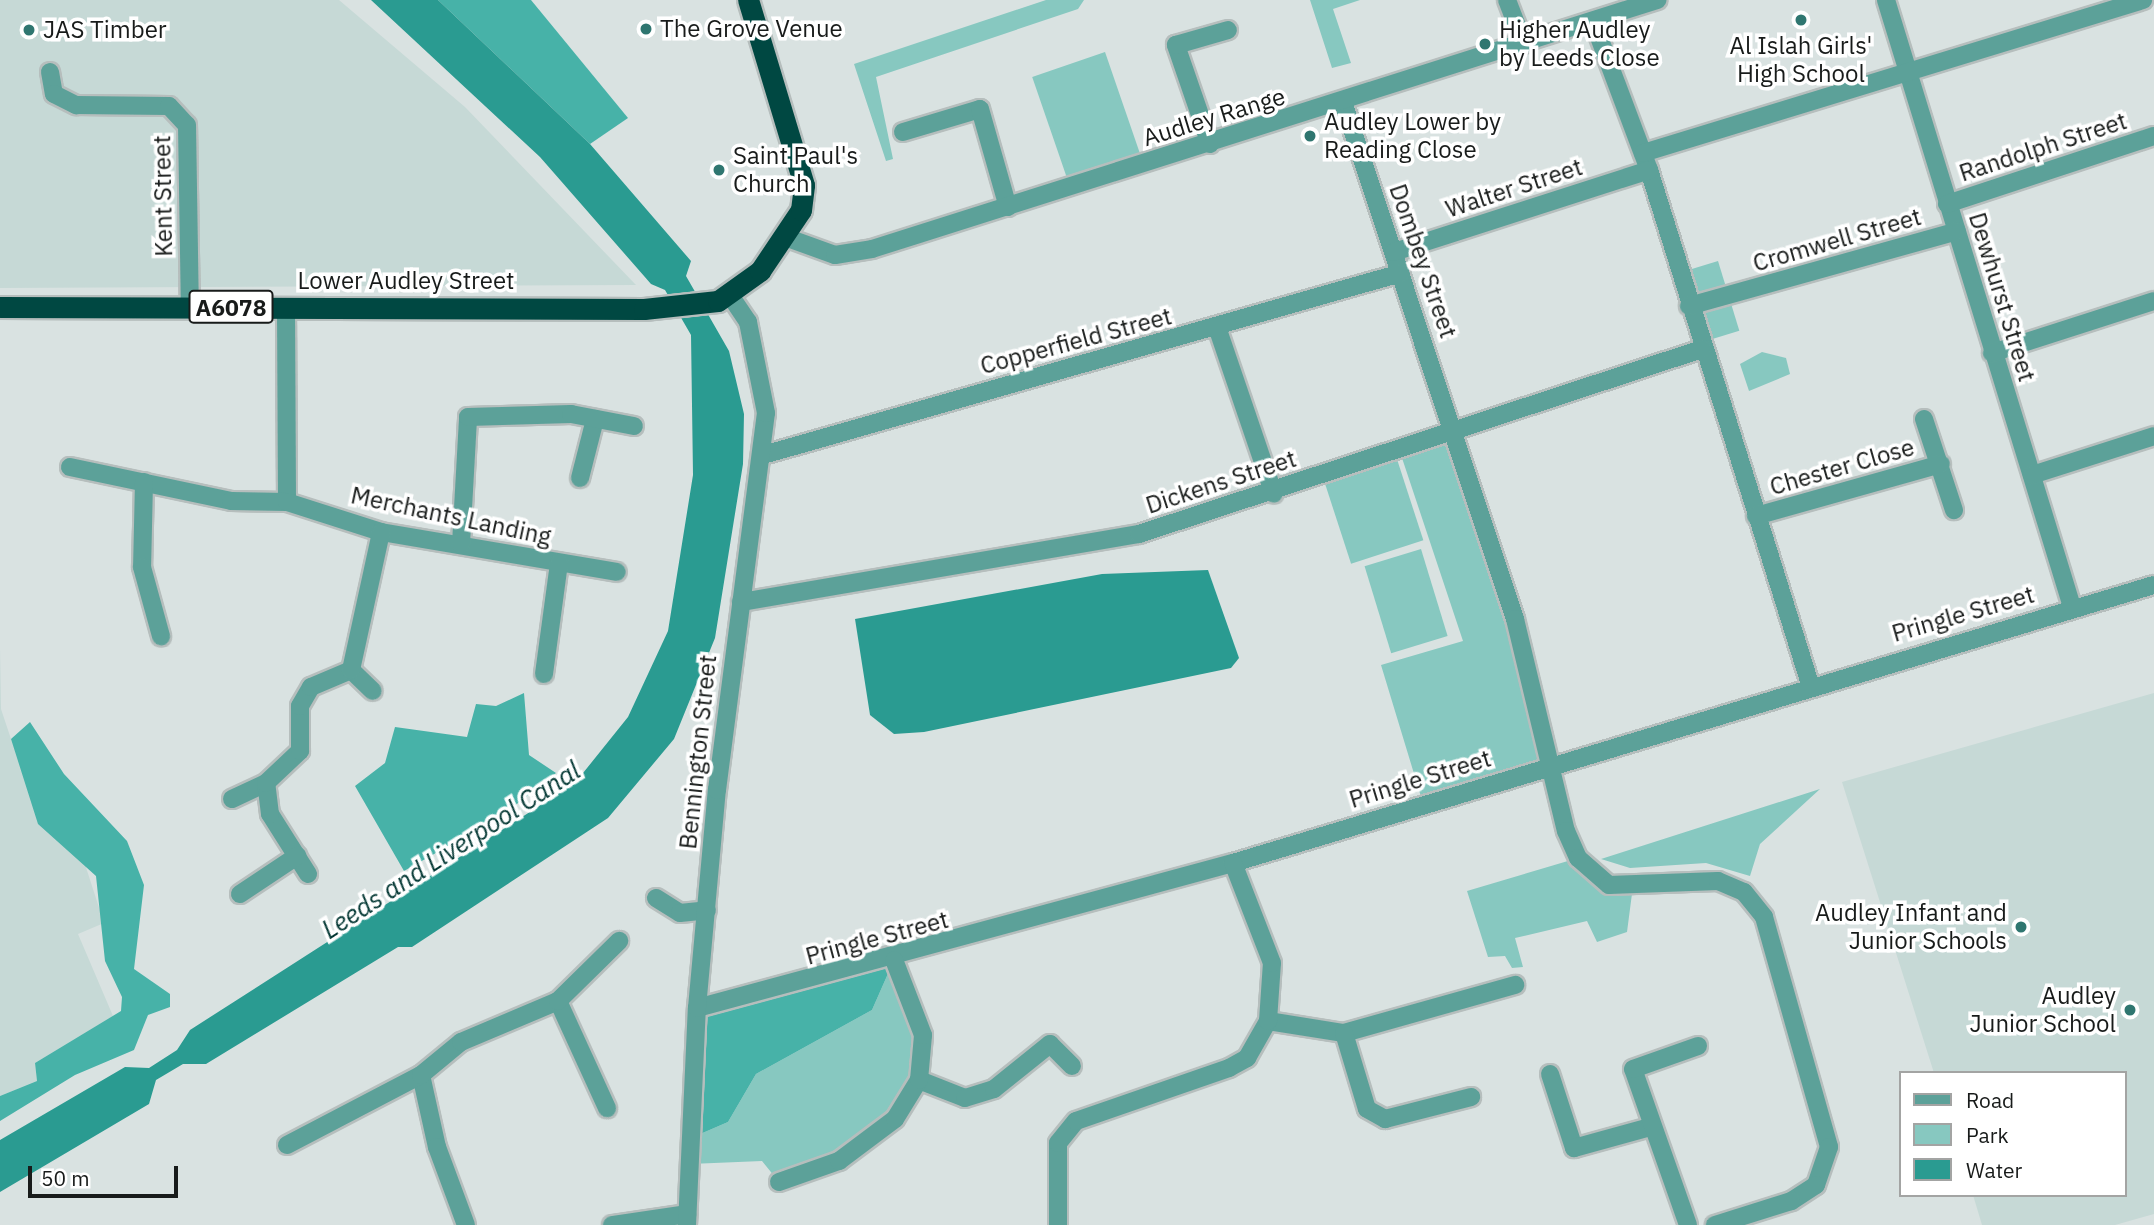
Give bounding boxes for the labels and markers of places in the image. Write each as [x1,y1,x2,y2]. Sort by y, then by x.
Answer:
marker: Al Islah Girls' High School [1793,12,1809,28]
place label: The Grove Venue [660,15,843,43]
place label: JAS Timber [43,16,167,44]
place label: Higher Audley by Leeds Close [1499,16,1660,72]
marker: The Grove Venue [638,21,654,37]
marker: JAS Timber [21,22,37,38]
place label: Al Islah Girls' High School [1730,32,1872,88]
marker: Higher Audley by Leeds Close [1477,36,1493,52]
place label: Audley Lower by Reading Close [1324,108,1501,164]
marker: Audley Lower by Reading Close [1302,128,1318,144]
place label: Saint Paul's Church [733,142,858,198]
marker: Saint Paul's Church [711,162,727,178]
place label: Audley Infant and Junior Schools [1815,899,2007,955]
marker: Audley Infant and Junior Schools [2013,919,2029,935]
place label: Audley Junior School [1970,982,2116,1038]
marker: Audley Junior School [2122,1002,2138,1018]

